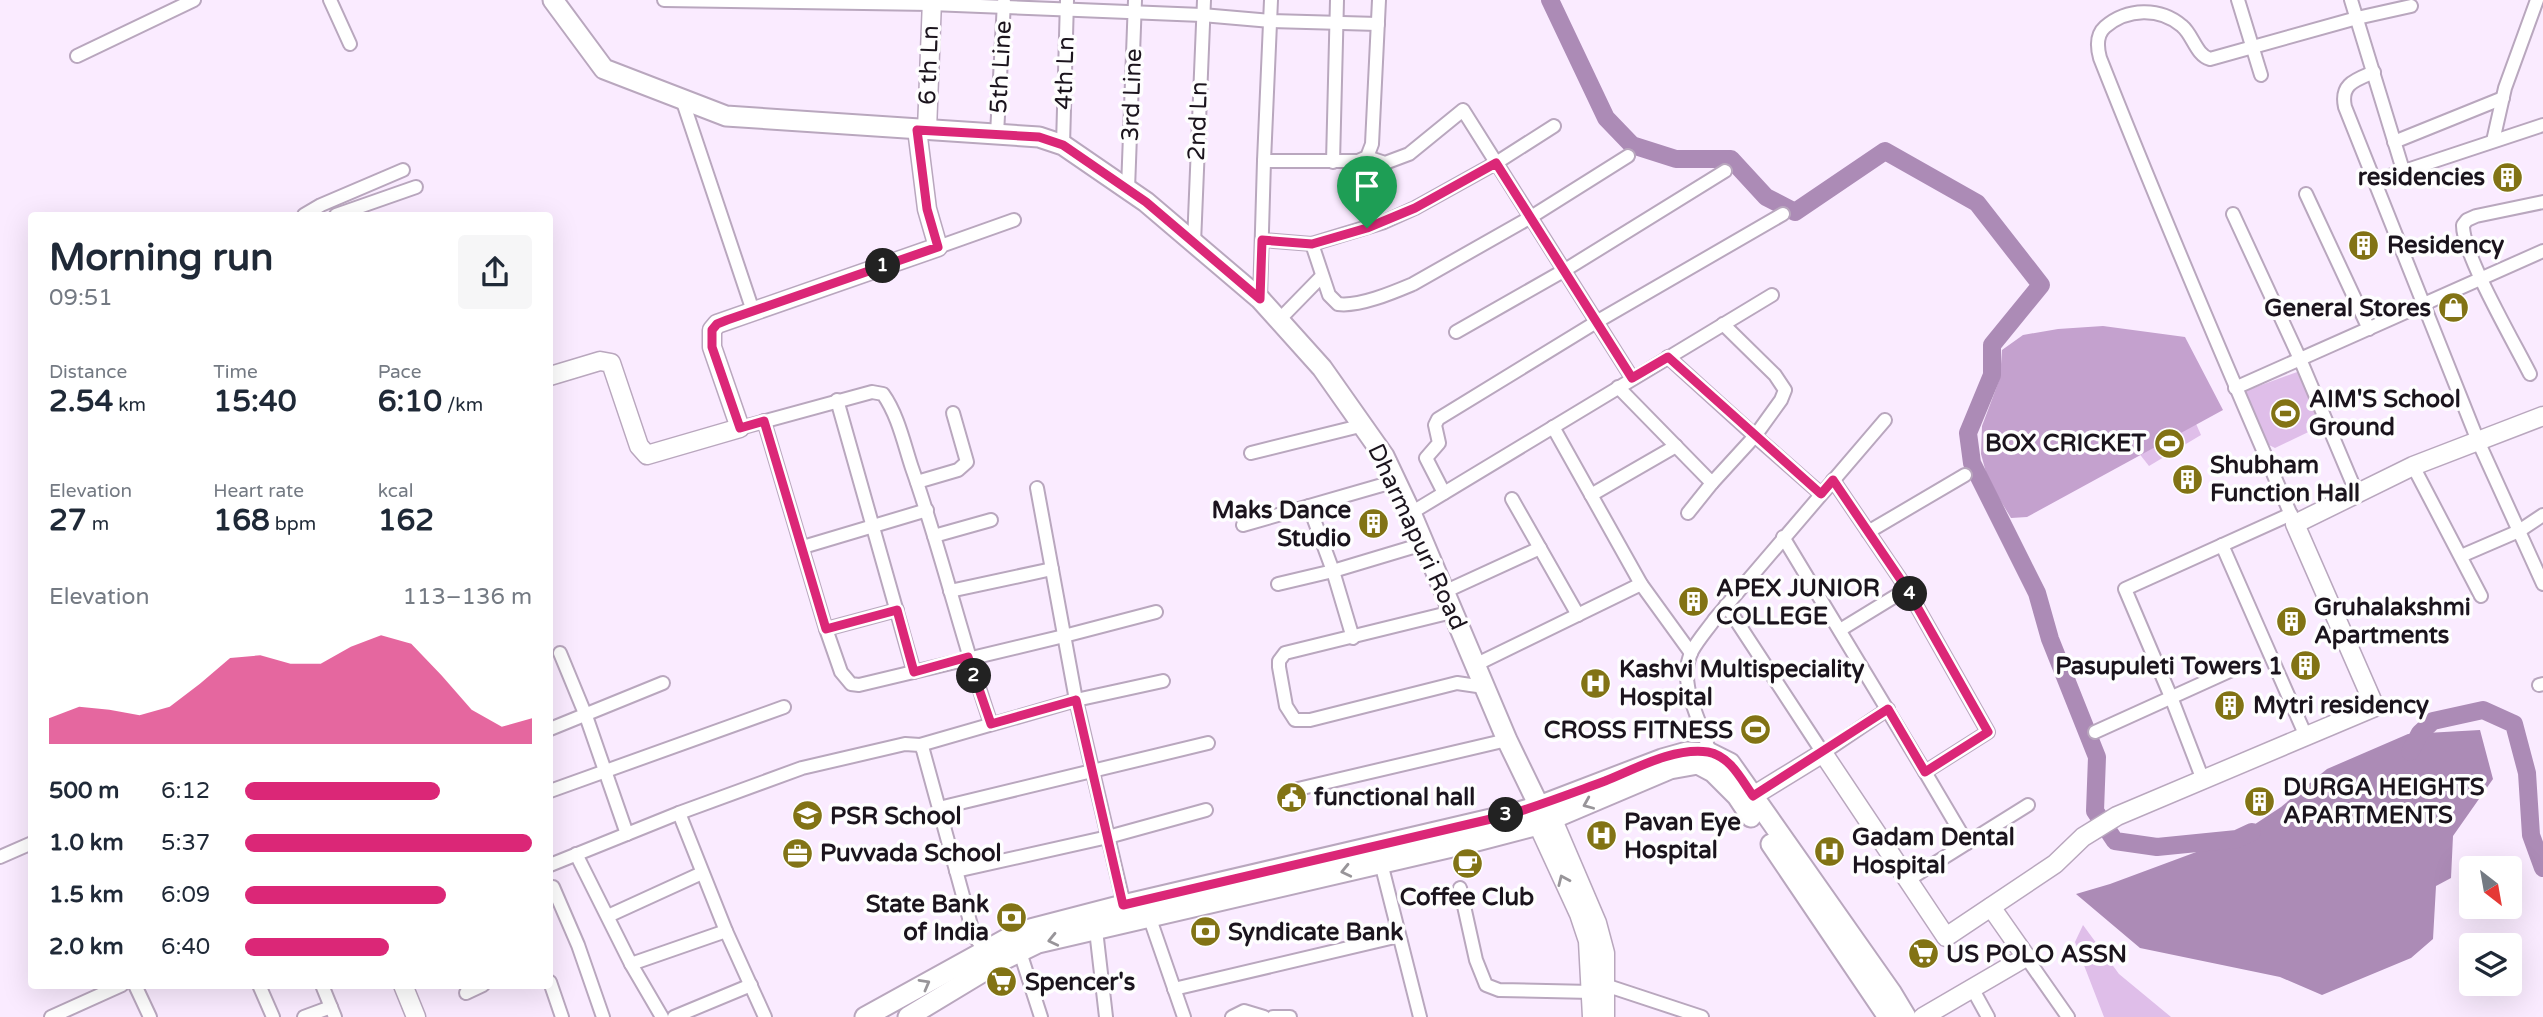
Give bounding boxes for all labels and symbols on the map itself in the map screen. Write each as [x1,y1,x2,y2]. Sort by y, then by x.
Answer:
street label: 5th Line [984,20,1018,114]
street label: 6 th Ln [913,25,945,105]
street label: 4th Ln [1049,36,1081,110]
street label: 3rd Line [1116,48,1148,142]
street label: 2nd Ln [1182,81,1214,161]
pin [1337,156,1397,228]
building icon: residencies [2491,160,2525,194]
place label: residencies [2358,163,2485,192]
building icon: Residency [2347,228,2381,262]
place label: Residency [2387,231,2504,260]
pin: 1 [866,248,900,284]
shop icon: General Stores [2437,291,2471,325]
place label: General Stores [2264,294,2431,323]
place label: AIM'S School Ground [2309,385,2461,442]
sports icon: AIM'S School Ground [2269,396,2303,430]
sports icon: BOX CRICKET [2152,426,2186,460]
place label: BOX CRICKET [1985,429,2146,458]
street label: Dharmapuri Road [1361,439,1473,635]
place label: Shubham Function Hall [2210,451,2360,508]
building icon: Shubham Function Hall [2170,462,2204,496]
place label: Maks Dance Studio [1211,496,1351,553]
building icon: Maks Dance Studio [1357,507,1391,541]
place label: APEX JUNIOR COLLEGE [1716,574,1880,631]
pin: 4 [1892,576,1927,612]
building icon: APEX JUNIOR COLLEGE [1676,585,1710,619]
place label: Gruhalakshmi Apartments [2314,593,2471,650]
building icon: Gruhalakshmi Apartments [2274,604,2308,638]
building icon: Pasupuleti Towers 1 [2289,649,2323,683]
place label: Pasupuleti Towers 1 [2055,652,2283,681]
place label: Kashvi Multispeciality Hospital [1619,655,1865,712]
pin: 2 [956,658,992,694]
hospital icon: Kashvi Multispeciality Hospital [1579,666,1613,700]
building icon: Mytri residency [2213,688,2247,722]
place label: Mytri residency [2253,691,2429,720]
sports icon: CROSS FITNESS [1739,713,1773,747]
place label: CROSS FITNESS [1544,716,1733,745]
place label: DURGA HEIGHTS APARTMENTS [2283,773,2485,830]
public building icon: functional hall [1274,780,1308,814]
place label: functional hall [1314,783,1475,812]
building icon: DURGA HEIGHTS APARTMENTS [2243,784,2277,818]
one-way arrow [1583,795,1595,809]
pin: 3 [1488,798,1524,832]
school or university icon: PSR School [790,799,824,833]
place label: PSR School [830,802,962,831]
place label: Pavan Eye Hospital [1624,808,1741,865]
hospital icon: Pavan Eye Hospital [1584,819,1618,853]
place label: Gadam Dental Hospital [1852,823,2015,880]
hospital icon: Gadam Dental Hospital [1812,834,1846,868]
office icon: Puvvada School [780,836,814,870]
place label: Puvvada School [820,839,1002,868]
cafe icon: Coffee Club [1450,846,1484,880]
north arrow [2459,856,2522,919]
one-way arrow [1340,863,1352,878]
one-way arrow [1557,875,1571,887]
place label: Coffee Club [1400,883,1534,912]
place label: State Bank of India [866,890,989,947]
bank icon: State Bank of India [995,901,1029,935]
bank icon: Syndicate Bank [1188,915,1222,949]
place label: Syndicate Bank [1228,918,1403,947]
one-way arrow [1047,931,1059,946]
supermarket icon: US POLO ASSN [1906,937,1940,971]
place label: US POLO ASSN [1946,940,2127,969]
supermarket icon: Spencer's [985,965,1019,999]
place label: Spencer's [1025,968,1135,997]
one-way arrow [917,979,930,992]

